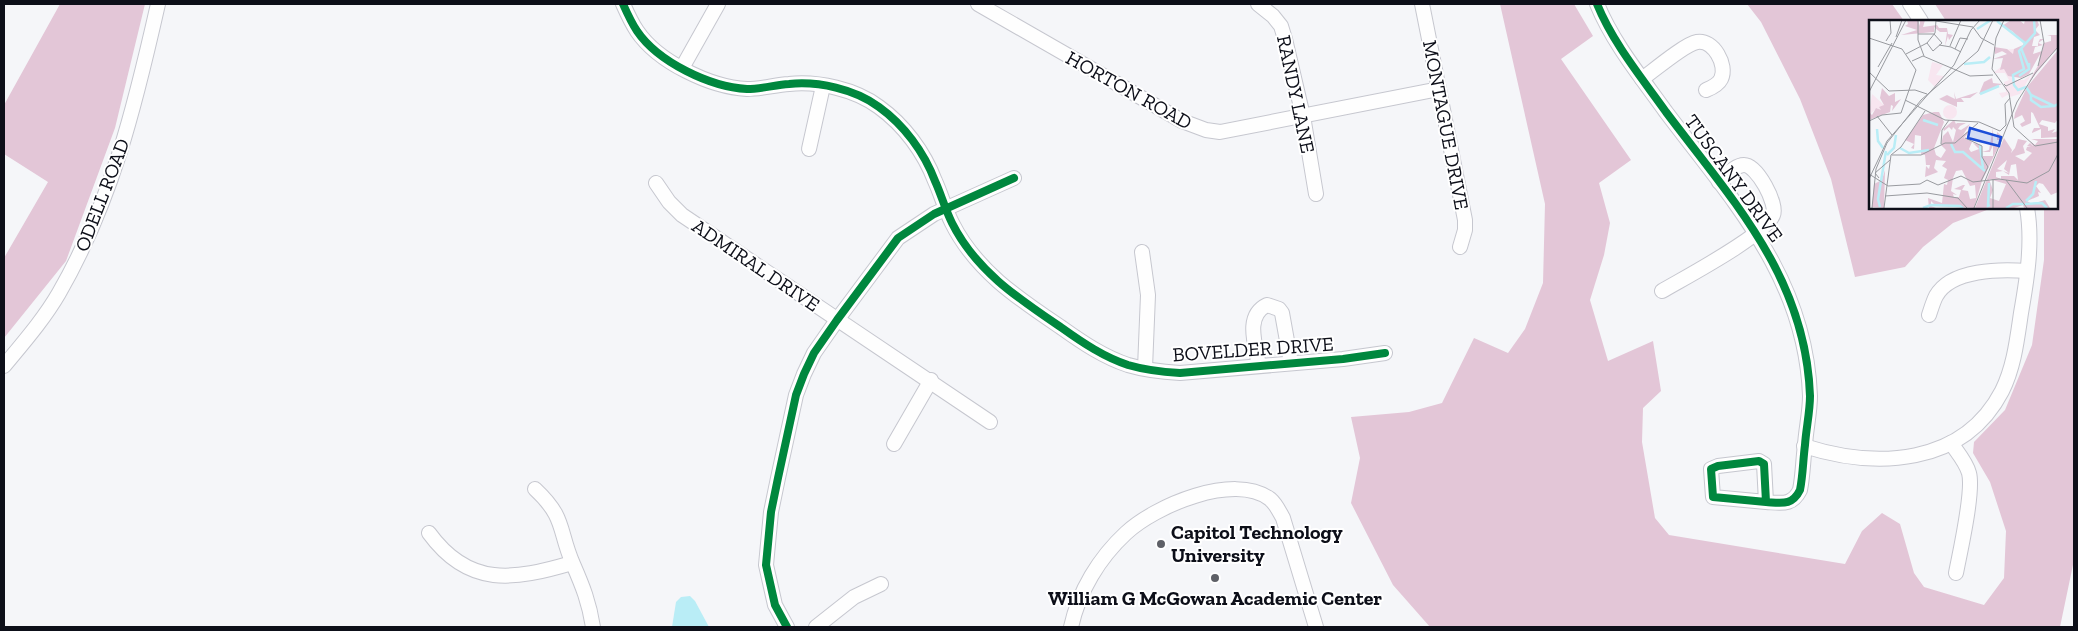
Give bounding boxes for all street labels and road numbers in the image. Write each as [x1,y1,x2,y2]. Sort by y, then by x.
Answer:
street label: RANDY LANE [1272,33,1320,155]
street label: MONTAGUE DRIVE [1418,38,1474,212]
street label: HORTON ROAD [1062,45,1196,135]
street label: TUSCANY DRIVE [1680,110,1788,246]
street label: ODELL ROAD [69,135,135,255]
street label: ADMIRAL DRIVE [688,214,824,316]
street label: BOVELDER DRIVE [1172,331,1334,367]

